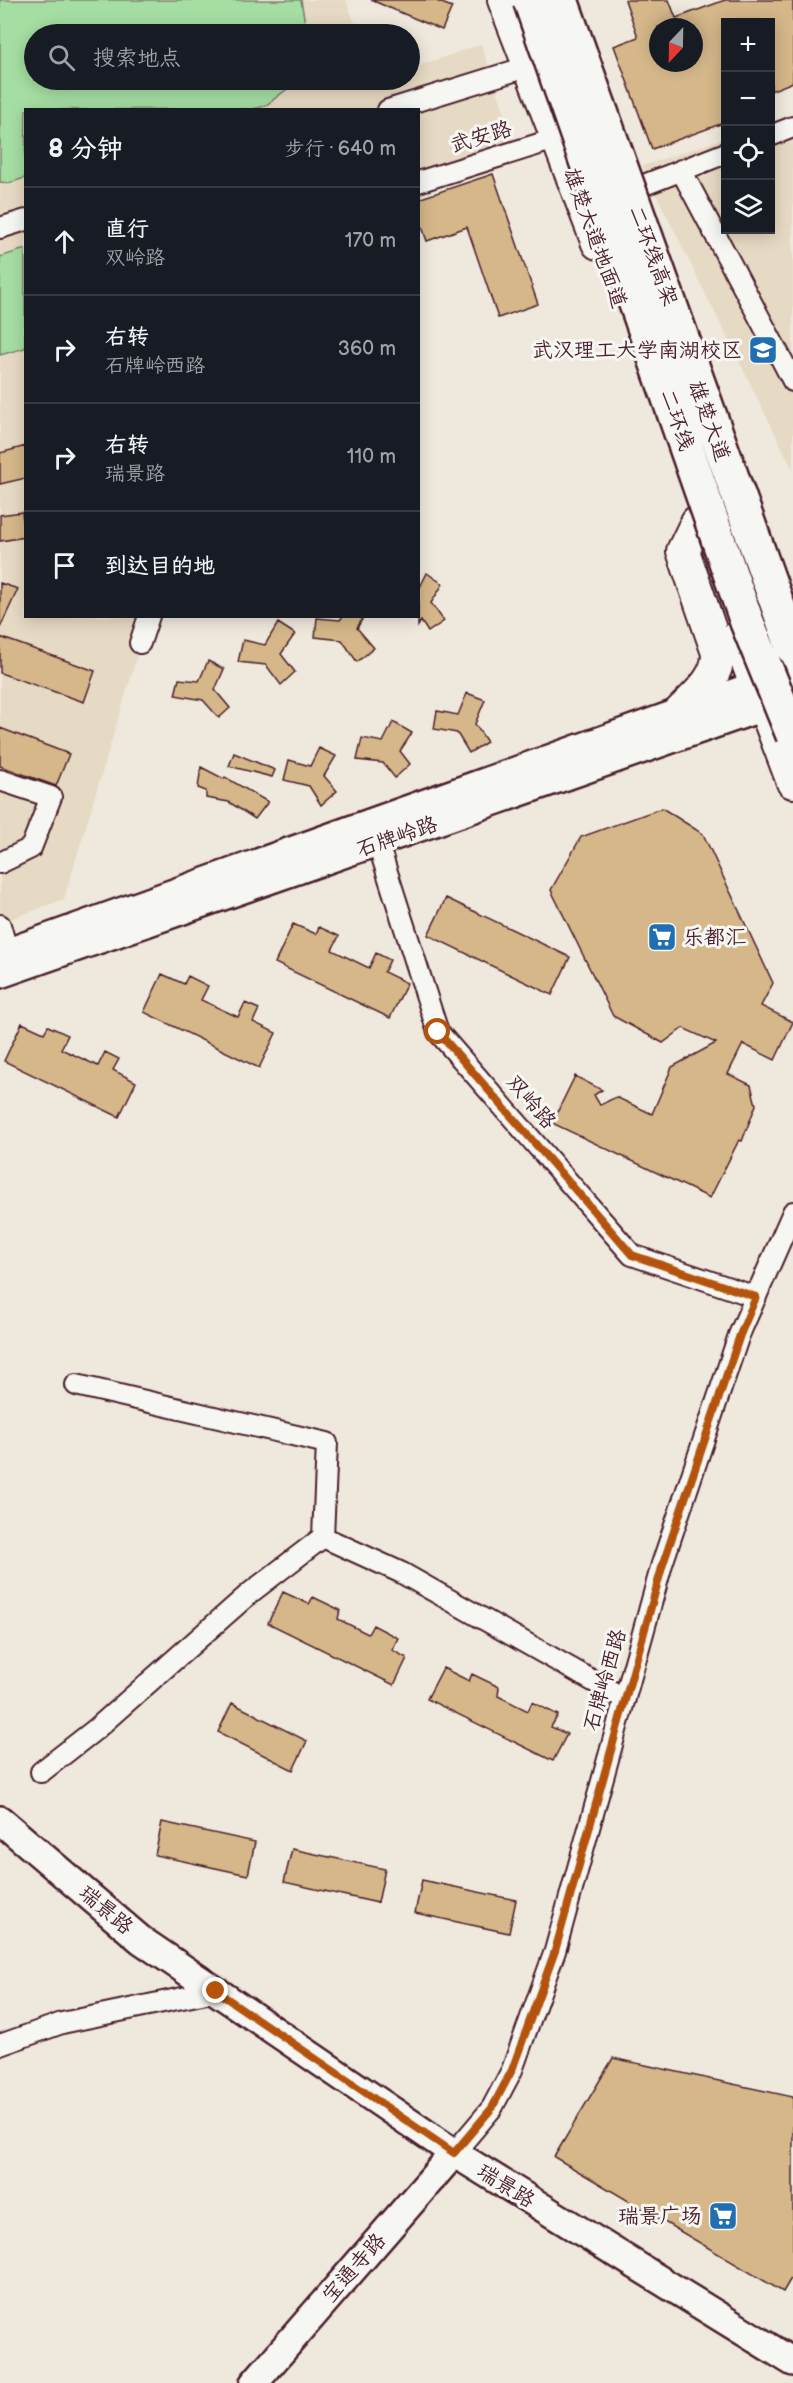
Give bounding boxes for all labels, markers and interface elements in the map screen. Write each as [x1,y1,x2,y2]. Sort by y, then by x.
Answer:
north arrow [649,18,703,72]
map controls [721,18,775,234]
button: + [721,18,775,72]
search box [24,24,420,90]
icon: search [45,41,78,74]
text: 搜索地点 [93,45,181,72]
button: − [721,72,775,126]
street label: 武安路 [447,116,515,158]
button: locate [721,126,775,180]
text: 8 分钟 [48,134,123,165]
text: 步行 · 640 m [285,137,396,161]
street label: 雄楚大道地面道 [558,165,632,311]
button: layers [721,180,775,234]
street label: 二环线高架 [623,202,683,310]
text: 直行 [105,216,149,243]
icon: ahead [48,225,81,258]
text: 170 m [345,229,396,253]
text: 双岭路 [105,246,165,270]
text: 右转 [105,324,149,351]
icon: right [48,333,81,366]
school or university icon: 武汉理工大学南湖校区 [747,334,779,366]
text: 360 m [338,337,396,361]
place label: 武汉理工大学南湖校区 [532,338,742,363]
text: 石牌岭西路 [105,354,205,378]
street label: 雄楚大道 [683,377,735,465]
street label: 二环线 [655,386,699,454]
text: 右转 [105,432,149,459]
icon: right [48,441,81,474]
text: 110 m [347,445,396,469]
text: 瑞景路 [105,462,165,486]
icon: arrive [48,549,81,582]
text: 到达目的地 [105,553,215,580]
street label: 石牌岭路 [353,812,441,862]
supermarket icon: 乐都汇 [646,921,678,953]
place label: 乐都汇 [683,925,746,950]
route start [424,1018,450,1044]
street label: 双岭路 [501,1070,561,1134]
street label: 石牌岭西路 [579,1626,631,1734]
street label: 瑞景路 [74,1880,138,1940]
route end [202,1977,228,2003]
street label: 瑞景路 [473,2159,539,2213]
supermarket icon: 瑞景广场 [707,2200,739,2232]
place label: 瑞景广场 [618,2204,702,2229]
street label: 宝通寺路 [317,2228,391,2308]

